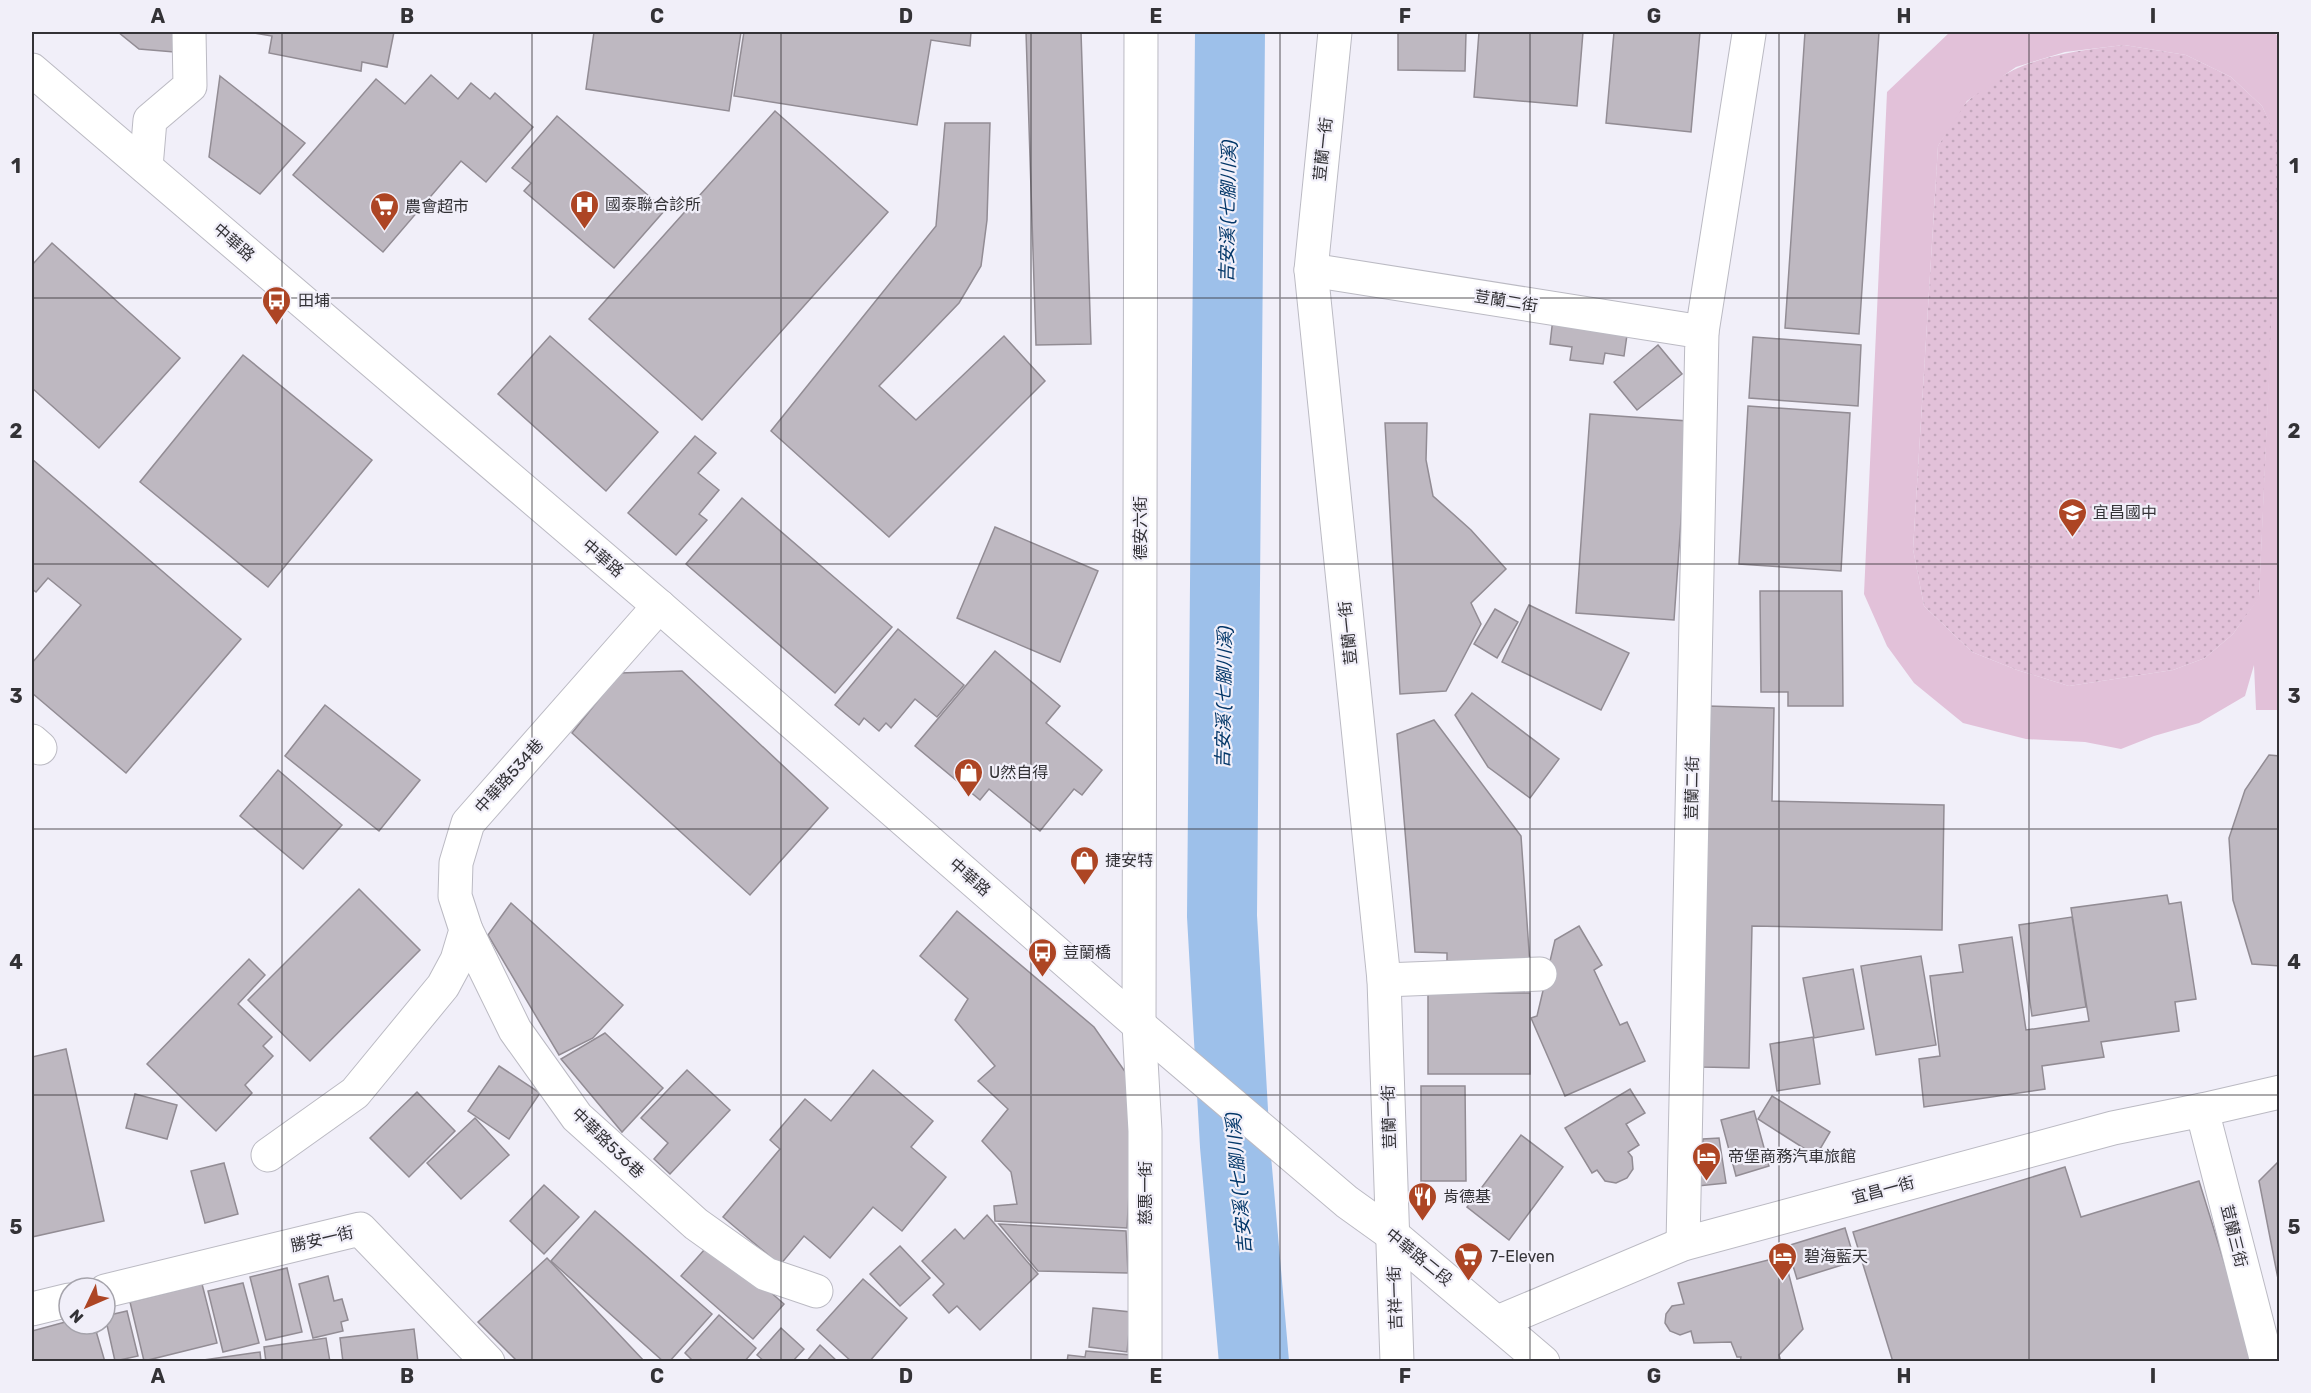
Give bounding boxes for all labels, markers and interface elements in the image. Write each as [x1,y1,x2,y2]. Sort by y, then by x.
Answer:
text: A [151,4,166,28]
text: B [400,4,414,28]
text: C [650,4,664,28]
text: D [899,4,913,28]
text: E [1150,4,1162,28]
text: F [1399,4,1411,28]
text: G [1647,4,1661,28]
text: H [1897,4,1911,28]
text: I [2150,4,2156,28]
street label: 荳蘭一街 [1310,116,1336,182]
water label: 吉安溪 (七腳川溪) [1216,139,1240,283]
text: 1 [11,154,21,178]
text: 1 [2289,154,2299,178]
hospital icon: 國泰聯合診所 [568,188,600,230]
supermarket icon: 農會超市 [368,190,400,232]
place label: 國泰聯合診所 [605,195,701,214]
place label: 農會超市 [405,197,469,216]
street label: 中華路 [210,219,258,265]
bus stop icon: 田埔 [261,284,293,326]
street label: 荳蘭二街 [1473,287,1539,315]
place label: 田埔 [298,291,330,310]
text: 2 [10,419,23,443]
text: 2 [2288,419,2301,443]
street label: 德安六街 [1131,496,1150,560]
school or university icon: 宜昌國中 [2056,496,2088,538]
place label: 宜昌國中 [2093,503,2157,522]
street label: 中華路 [579,535,627,581]
street label: 荳蘭一街 [1335,600,1361,666]
water label: 吉安溪 (七腳川溪) [1212,625,1236,769]
text: 3 [9,684,23,708]
text: 3 [2287,684,2301,708]
street label: 中華路534巷 [471,735,547,817]
shop icon: U然自得 [952,756,984,798]
street label: 荳蘭二街 [1682,756,1702,820]
place label: U然自得 [989,763,1048,782]
shop icon: 捷安特 [1068,844,1100,886]
place label: 捷安特 [1105,851,1153,870]
street label: 中華路 [946,854,994,900]
bus stop icon: 荳蘭橋 [1026,936,1058,978]
place label: 荳蘭橋 [1063,943,1111,962]
text: 4 [9,950,23,974]
text: 4 [2287,950,2301,974]
street label: 荳蘭一街 [1378,1085,1400,1149]
street label: 中華路536巷 [568,1104,648,1182]
water label: 吉安溪 (七腳川溪) [1222,1111,1256,1255]
hotel icon: 帝堡商務汽車旅館 [1691,1140,1723,1182]
place label: 帝堡商務汽車旅館 [1728,1147,1856,1166]
street label: 慈惠一街 [1136,1161,1155,1225]
street label: 宜昌一街 [1850,1173,1916,1207]
restaurant icon: 肯德基 [1406,1180,1438,1222]
place label: 肯德基 [1443,1187,1491,1206]
street label: 荳蘭三街 [2217,1203,2251,1269]
text: 5 [10,1215,23,1239]
text: 5 [2288,1215,2301,1239]
street label: 勝安一街 [289,1223,355,1255]
street label: 中華路二段 [1382,1224,1456,1290]
supermarket icon: 7-Eleven [1453,1240,1485,1282]
hotel icon: 碧海藍天 [1767,1240,1799,1282]
place label: 7-Eleven [1490,1247,1555,1266]
place label: 碧海藍天 [1804,1247,1868,1266]
street label: 吉祥一街 [1384,1266,1406,1330]
north arrow [57,1276,117,1336]
text: N [66,1305,87,1327]
text: A [151,1364,166,1388]
text: B [400,1364,414,1388]
text: C [650,1364,664,1388]
text: D [899,1364,913,1388]
text: E [1150,1364,1162,1388]
text: F [1399,1364,1411,1388]
text: G [1647,1364,1661,1388]
text: H [1897,1364,1911,1388]
text: I [2150,1364,2156,1388]

